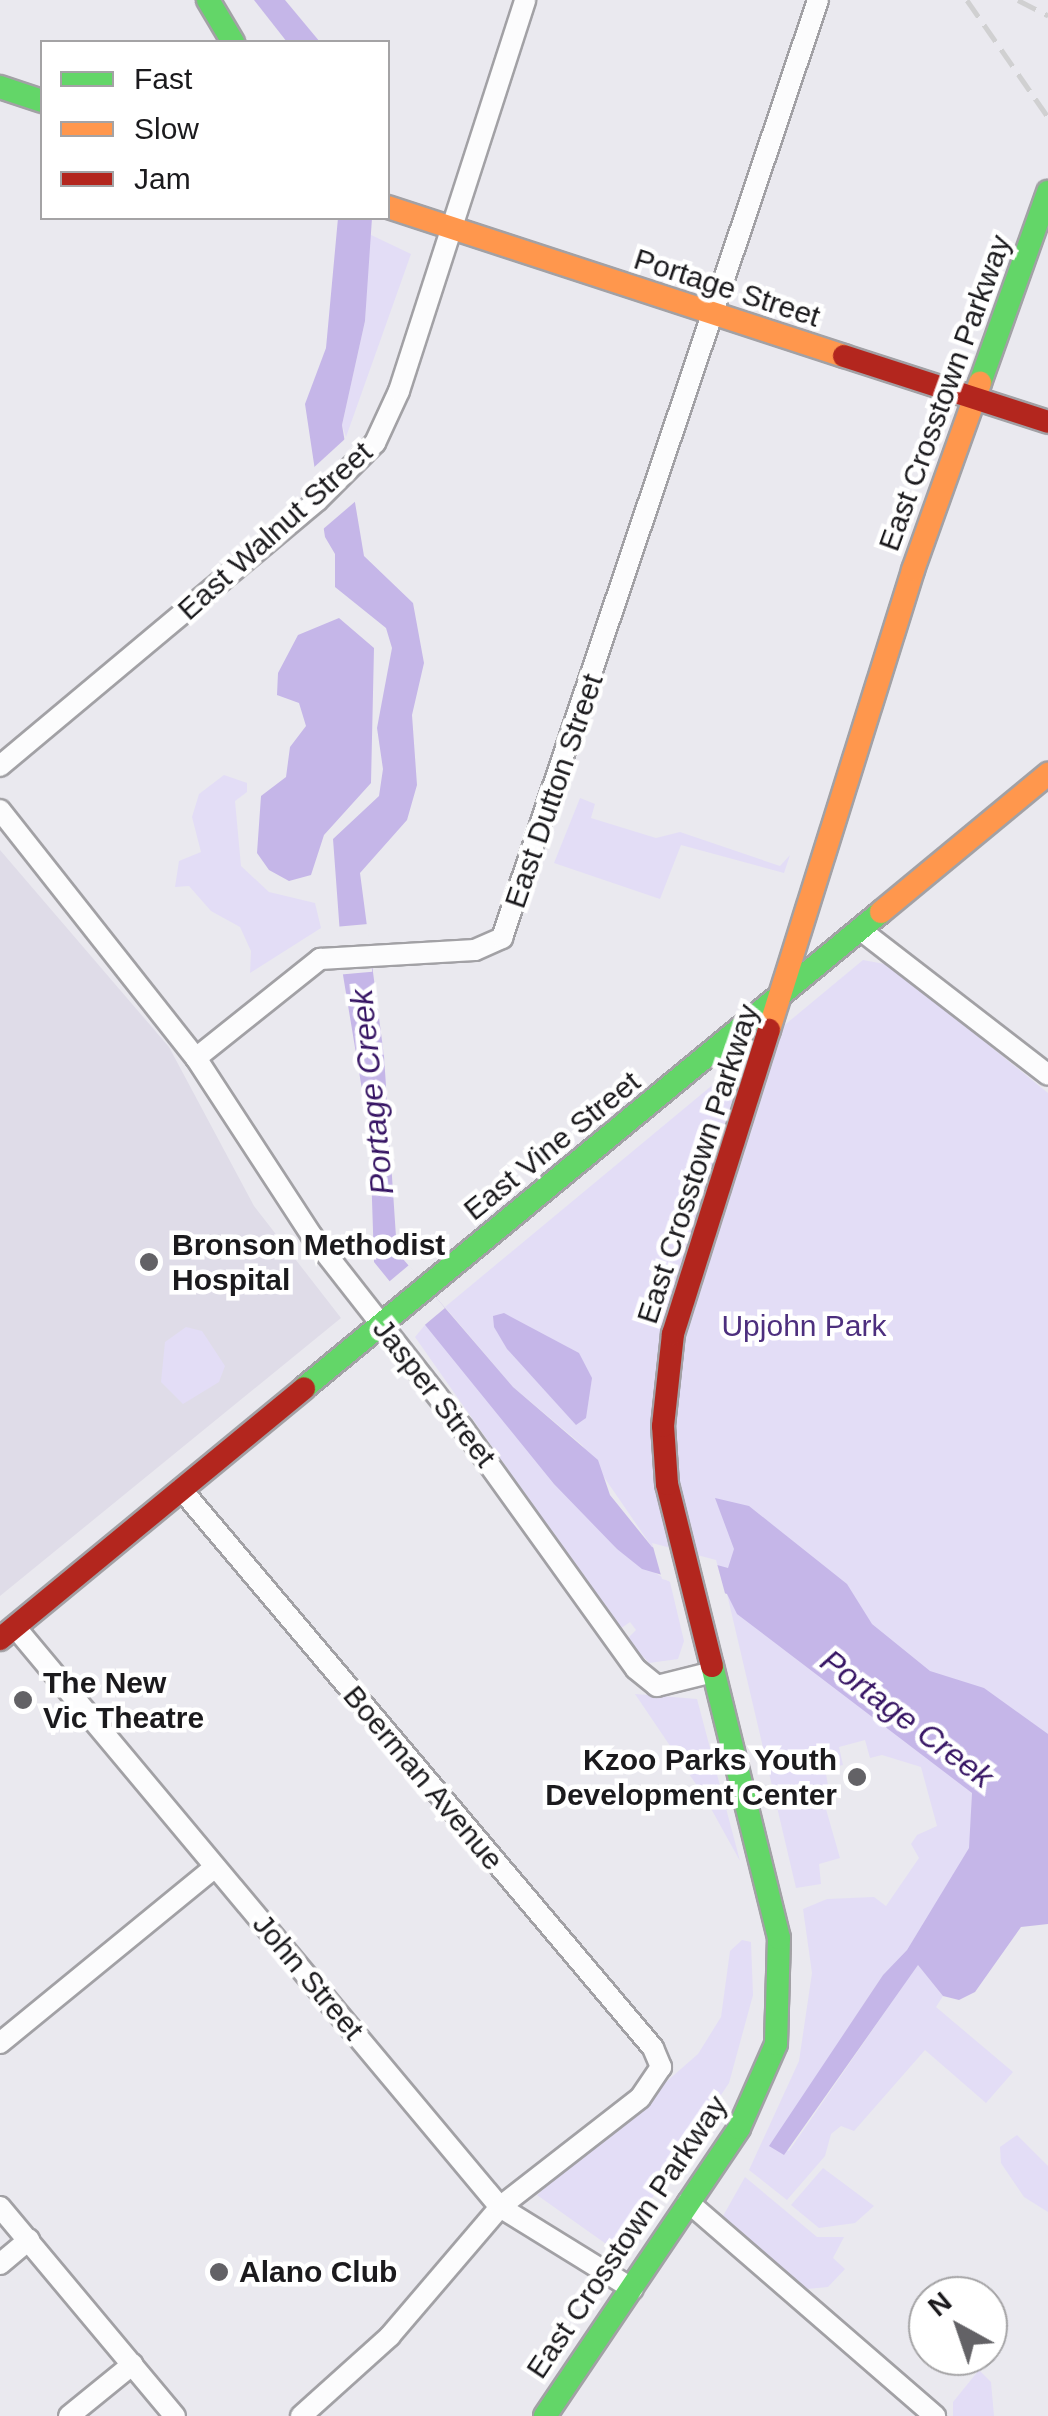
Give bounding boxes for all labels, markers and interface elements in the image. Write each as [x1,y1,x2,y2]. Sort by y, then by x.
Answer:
legend [40,40,390,220]
text: Fast [134,62,192,95]
text: Slow [134,112,199,145]
text: Jam [134,162,191,195]
street label: East Crosstown Parkway [871,230,1019,556]
street label: Portage Street [629,241,825,335]
street label: East Walnut Street [170,434,380,628]
street label: East Dutton Street [497,669,611,913]
water label: Portage Creek [342,987,402,1197]
street label: East Crosstown Parkway [629,1000,767,1328]
street label: East Vine Street [457,1064,647,1228]
place label: Bronson Methodist Hospital [172,1227,445,1298]
marker: Bronson Methodist Hospital [136,1249,162,1275]
park label: Upjohn Park [721,1308,887,1344]
street label: Jasper Street [365,1312,503,1474]
water label: Portage Creek [813,1642,1001,1796]
place label: The New Vic Theatre [43,1665,204,1736]
street label: Boerman Avenue [335,1678,511,1878]
marker: The New Vic Theatre [12,1689,34,1711]
place label: Kzoo Parks Youth Development Center [545,1742,837,1812]
marker: Kzoo Parks Youth Development Center [846,1766,868,1788]
street label: John Street [245,1907,371,2047]
street label: East Crosstown Parkway [519,2089,735,2385]
place label: Alano Club [239,2254,397,2290]
marker: Alano Club [208,2261,230,2283]
north arrow [908,2276,1008,2376]
text: N [922,2286,957,2323]

